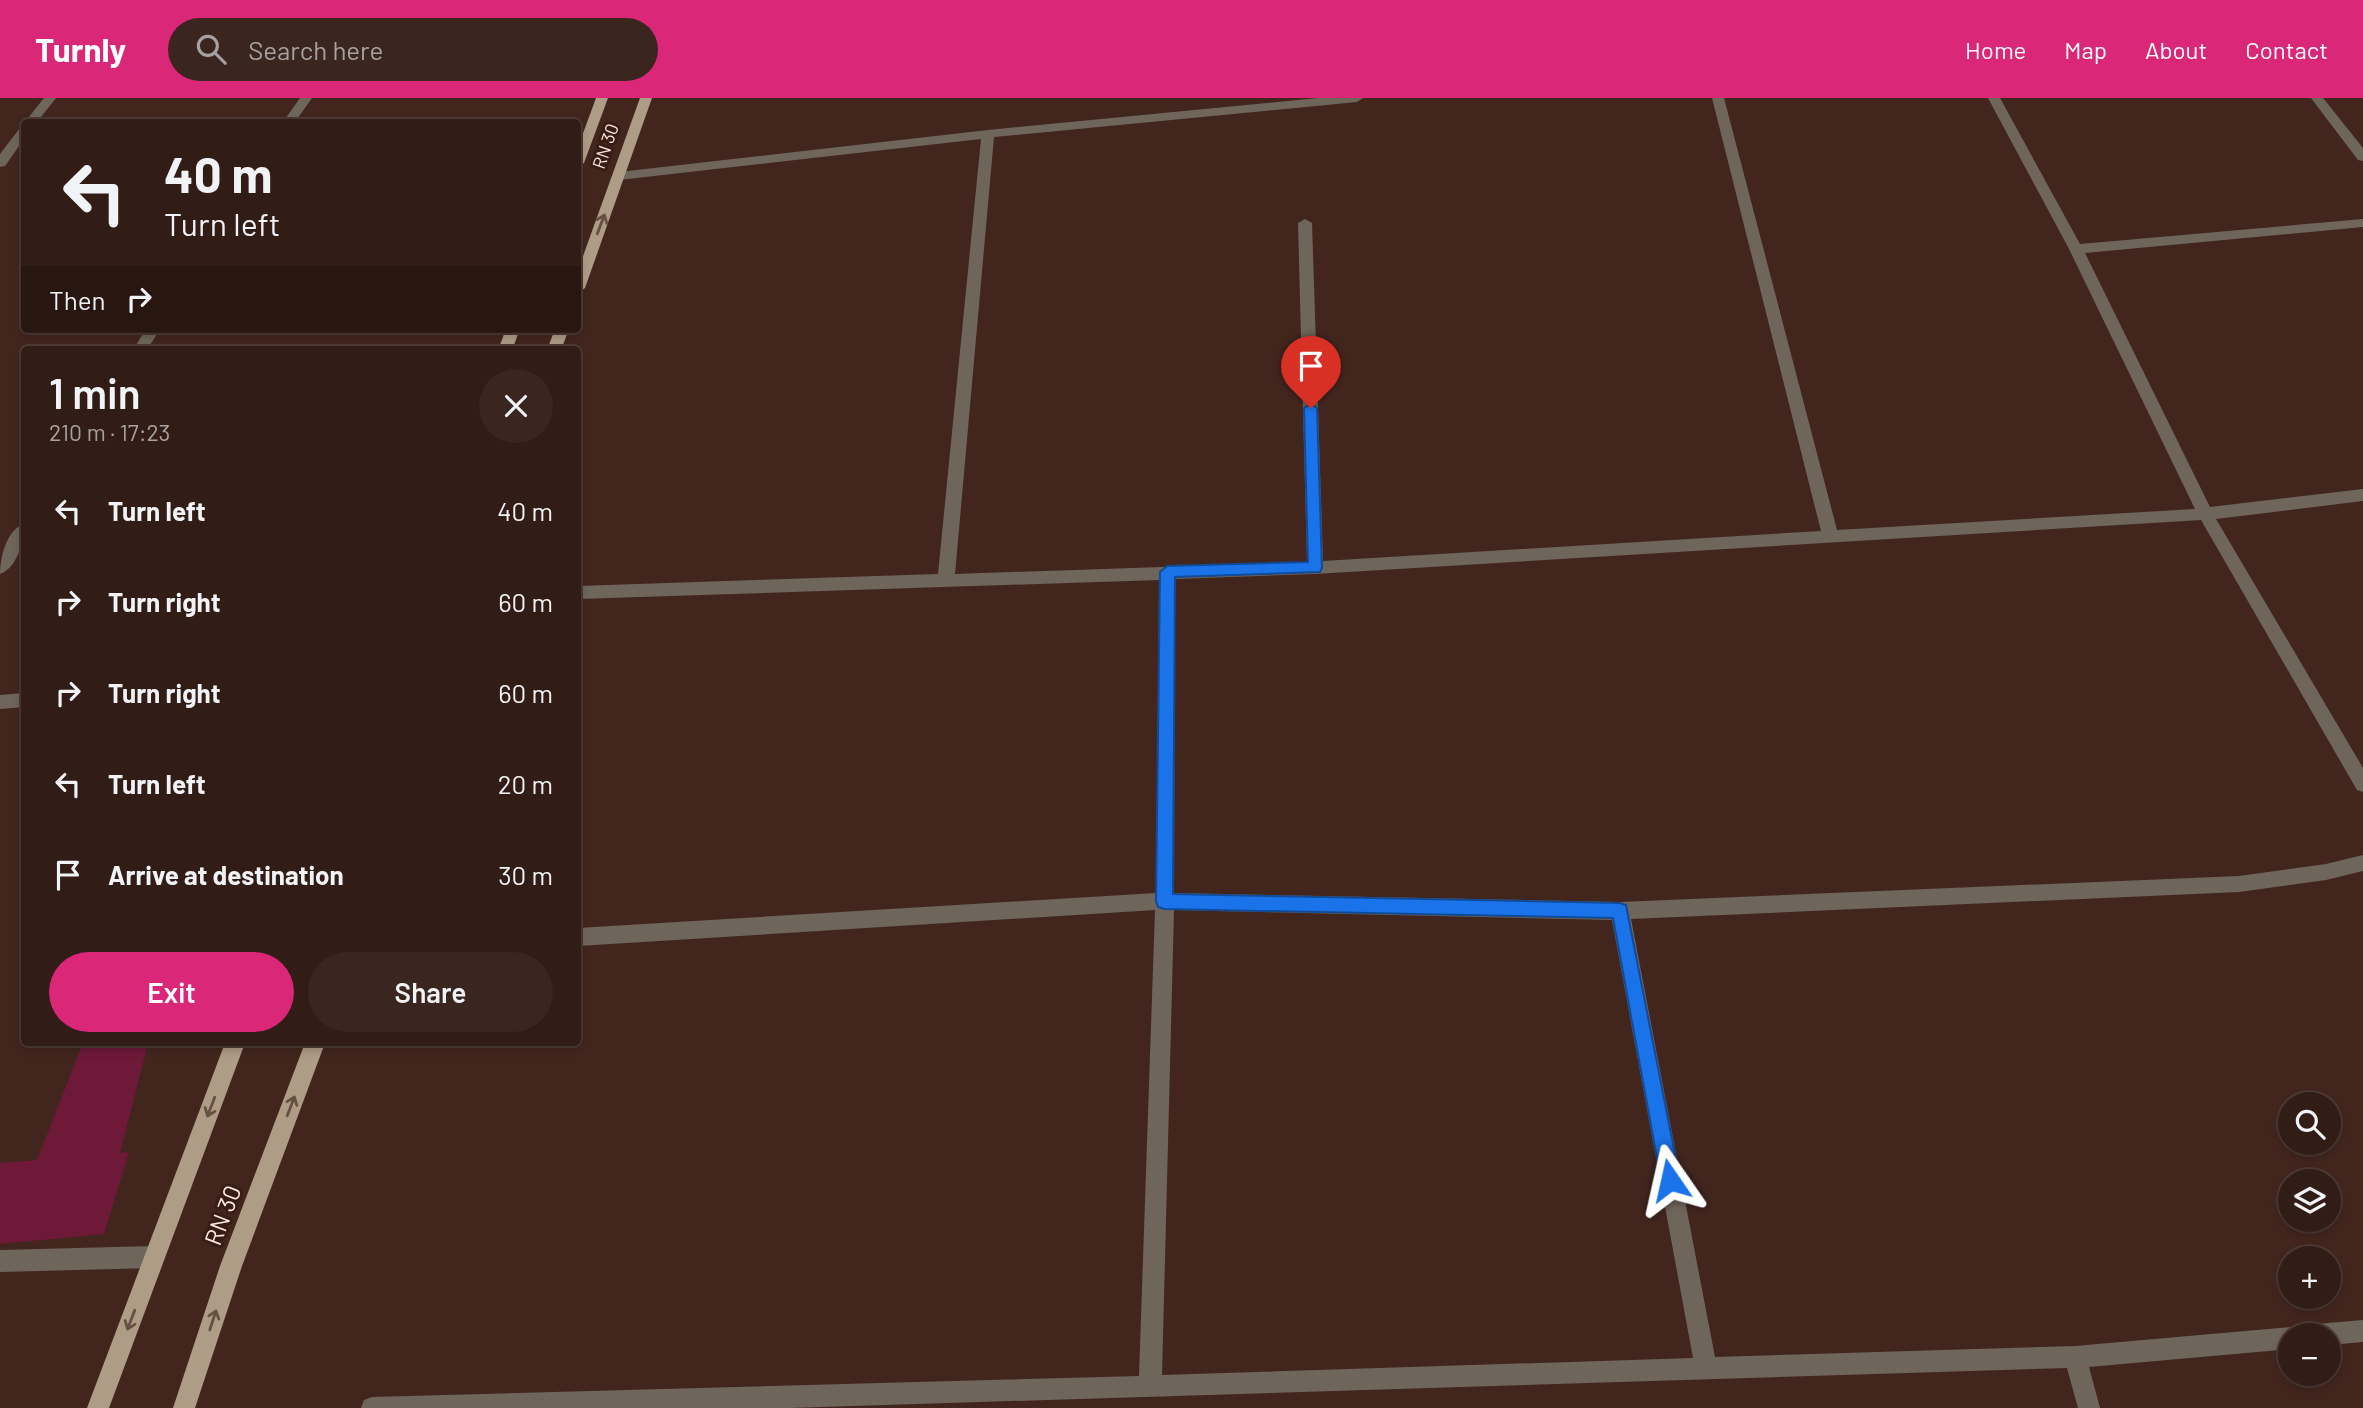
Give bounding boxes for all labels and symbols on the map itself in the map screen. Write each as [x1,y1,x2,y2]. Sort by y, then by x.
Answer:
street label: RN 30 [587,121,623,171]
one-way arrow [596,213,609,235]
pin [1281,336,1341,408]
one-way arrow [203,1095,216,1117]
one-way arrow [286,1096,298,1118]
position arrow [1633,1143,1707,1217]
street label: RN 30 [197,1181,247,1249]
one-way arrow [123,1308,136,1330]
one-way arrow [208,1309,220,1331]

